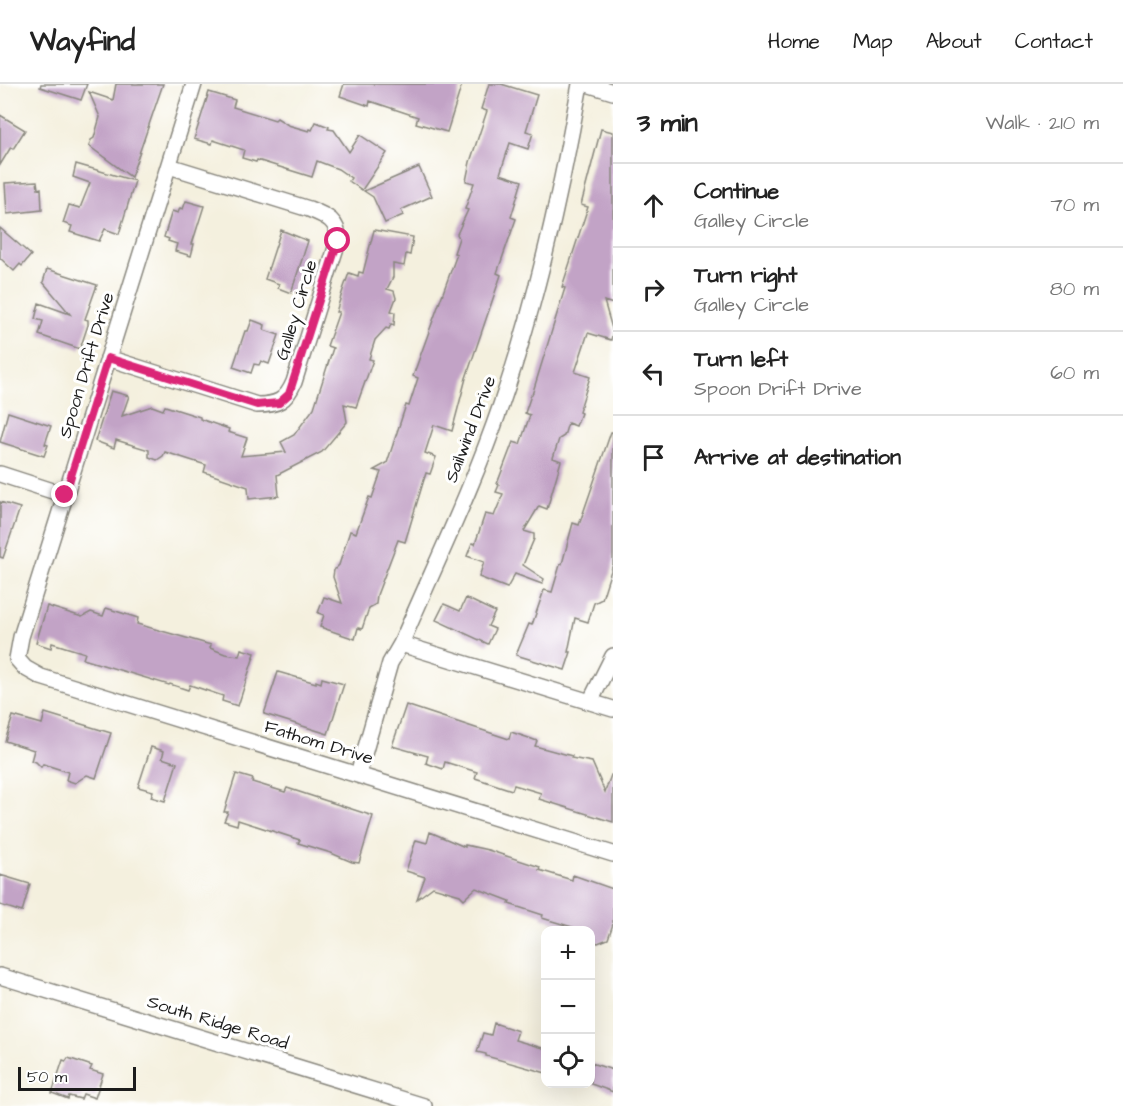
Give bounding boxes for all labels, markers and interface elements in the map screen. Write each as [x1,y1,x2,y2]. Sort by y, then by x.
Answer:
text: Wayfind [30,22,135,61]
text: Home [768,27,820,56]
text: Map [853,27,893,56]
text: About [926,27,982,56]
text: Contact [1015,27,1093,56]
text: 3 min [637,105,698,141]
text: Walk · 210 m [986,109,1099,137]
text: Continue [694,176,779,207]
icon: ahead [637,189,670,222]
text: 70 m [1051,191,1099,219]
text: Galley Circle [694,207,809,235]
route start [324,227,350,253]
street label: Galley Circle [269,257,325,364]
text: Turn right [694,260,797,291]
icon: right [637,273,670,306]
text: 80 m [1050,275,1099,303]
street label: Spoon Drift Drive [52,289,121,441]
text: Galley Circle [694,291,809,319]
text: Turn left [694,344,788,375]
icon: left [637,357,670,390]
text: 60 m [1050,359,1099,387]
street label: Sailwind Drive [439,372,502,486]
text: Spoon Drift Drive [694,375,862,403]
icon: arrive [637,441,670,474]
text: Arrive at destination [694,442,901,473]
route end [51,481,77,507]
street label: Fathom Drive [261,714,377,771]
map controls [541,926,595,1088]
button: + [541,926,595,980]
button: − [541,980,595,1034]
street label: South Ridge Road [144,989,292,1057]
button: locate [541,1034,595,1088]
scale bar [18,1064,136,1092]
text: 50 m [27,1066,67,1088]

